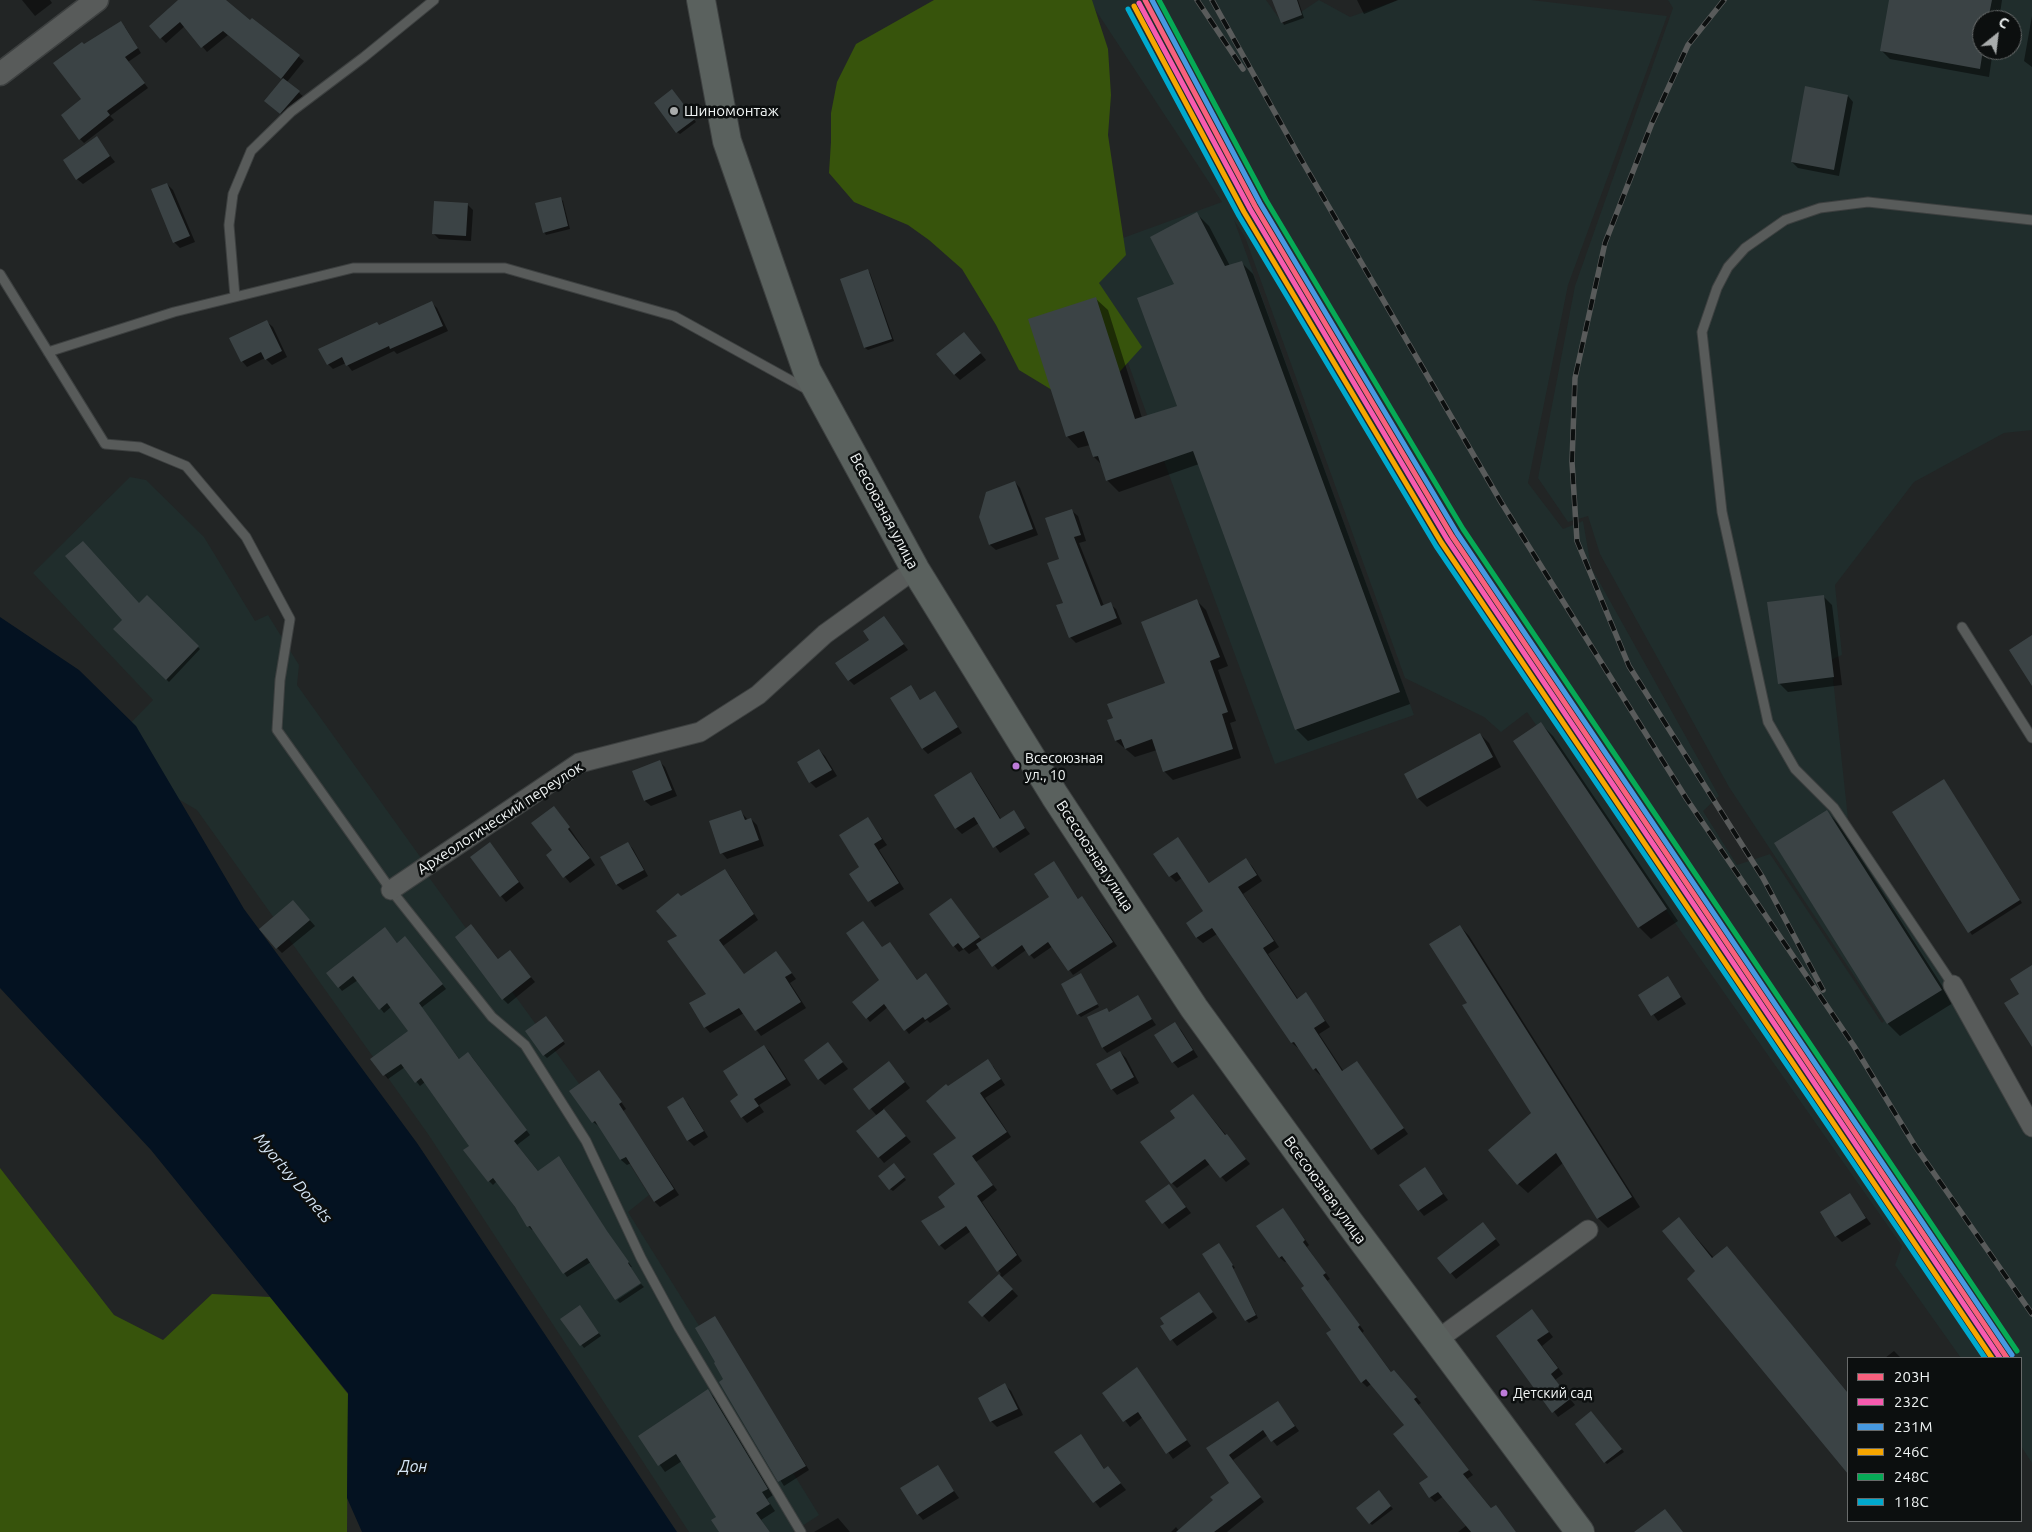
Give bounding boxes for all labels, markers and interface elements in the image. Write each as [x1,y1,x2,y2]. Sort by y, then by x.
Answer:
north arrow [1972,10,2022,60]
text: С [1996,14,2012,32]
place label: Шиномонтаж [684,102,779,120]
marker: Шиномонтаж [668,105,680,117]
street label: Всесоюзная улица [846,450,922,572]
place label: Всесоюзная ул., 10 [1025,750,1103,782]
street label: Археологический переулок [414,758,586,878]
marker: Всесоюзная ул., 10 [1011,761,1021,771]
street label: Всесоюзная улица [1052,797,1138,915]
water label: Myortvy Donets [250,1129,336,1227]
street label: Всесоюзная улица [1280,1133,1370,1247]
legend [1847,1357,2022,1522]
text: 203Н [1894,1368,1930,1385]
place label: Детский сад [1513,1385,1592,1401]
marker: Детский сад [1499,1388,1509,1398]
text: 232C [1894,1393,1929,1410]
text: 231М [1894,1418,1932,1435]
text: 246С [1894,1443,1929,1460]
water label: Дон [399,1457,427,1477]
text: 248С [1894,1468,1929,1485]
text: 118С [1894,1493,1929,1510]

